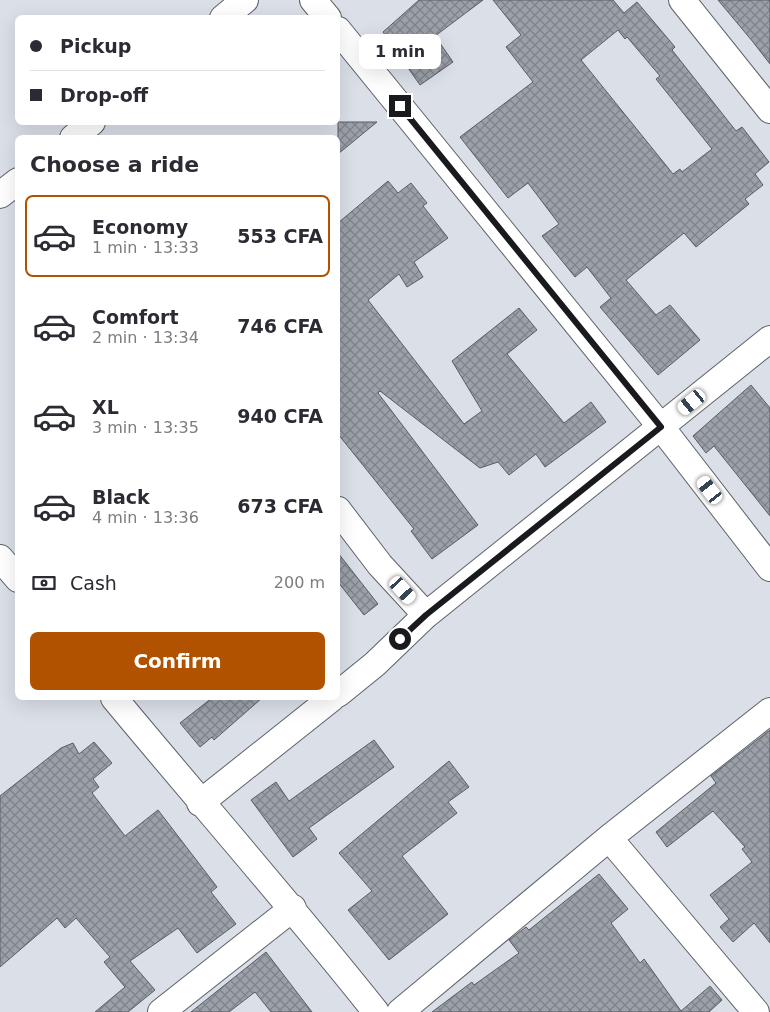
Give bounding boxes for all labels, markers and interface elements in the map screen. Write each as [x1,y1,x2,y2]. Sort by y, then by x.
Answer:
callout: 1 min [359,34,441,68]
text: Pickup [60,35,131,57]
text: 1 min [375,42,425,61]
text: Drop-off [60,84,148,106]
route end [389,95,411,117]
text: Choose a ride [30,152,199,177]
icon: car [32,214,77,259]
text: Economy [92,216,188,238]
text: 553 CFA [237,225,323,247]
text: 1 min · 13:33 [92,238,199,257]
icon: car [32,304,77,349]
text: Comfort [92,306,179,328]
text: 746 CFA [237,315,323,337]
text: 2 min · 13:34 [92,328,199,347]
car [675,387,708,417]
icon: car [32,394,77,439]
text: XL [92,396,119,418]
text: 940 CFA [237,405,323,427]
text: 3 min · 13:35 [92,418,199,437]
car [694,474,725,506]
icon: car [32,484,77,529]
text: Black [92,486,150,508]
text: 673 CFA [237,495,323,517]
text: 4 min · 13:36 [92,508,199,527]
icon: cash [30,569,58,597]
text: Cash [70,572,117,594]
text: 200 m [274,573,325,592]
car [387,574,418,606]
route start [389,628,411,650]
button: Confirm [30,632,325,690]

